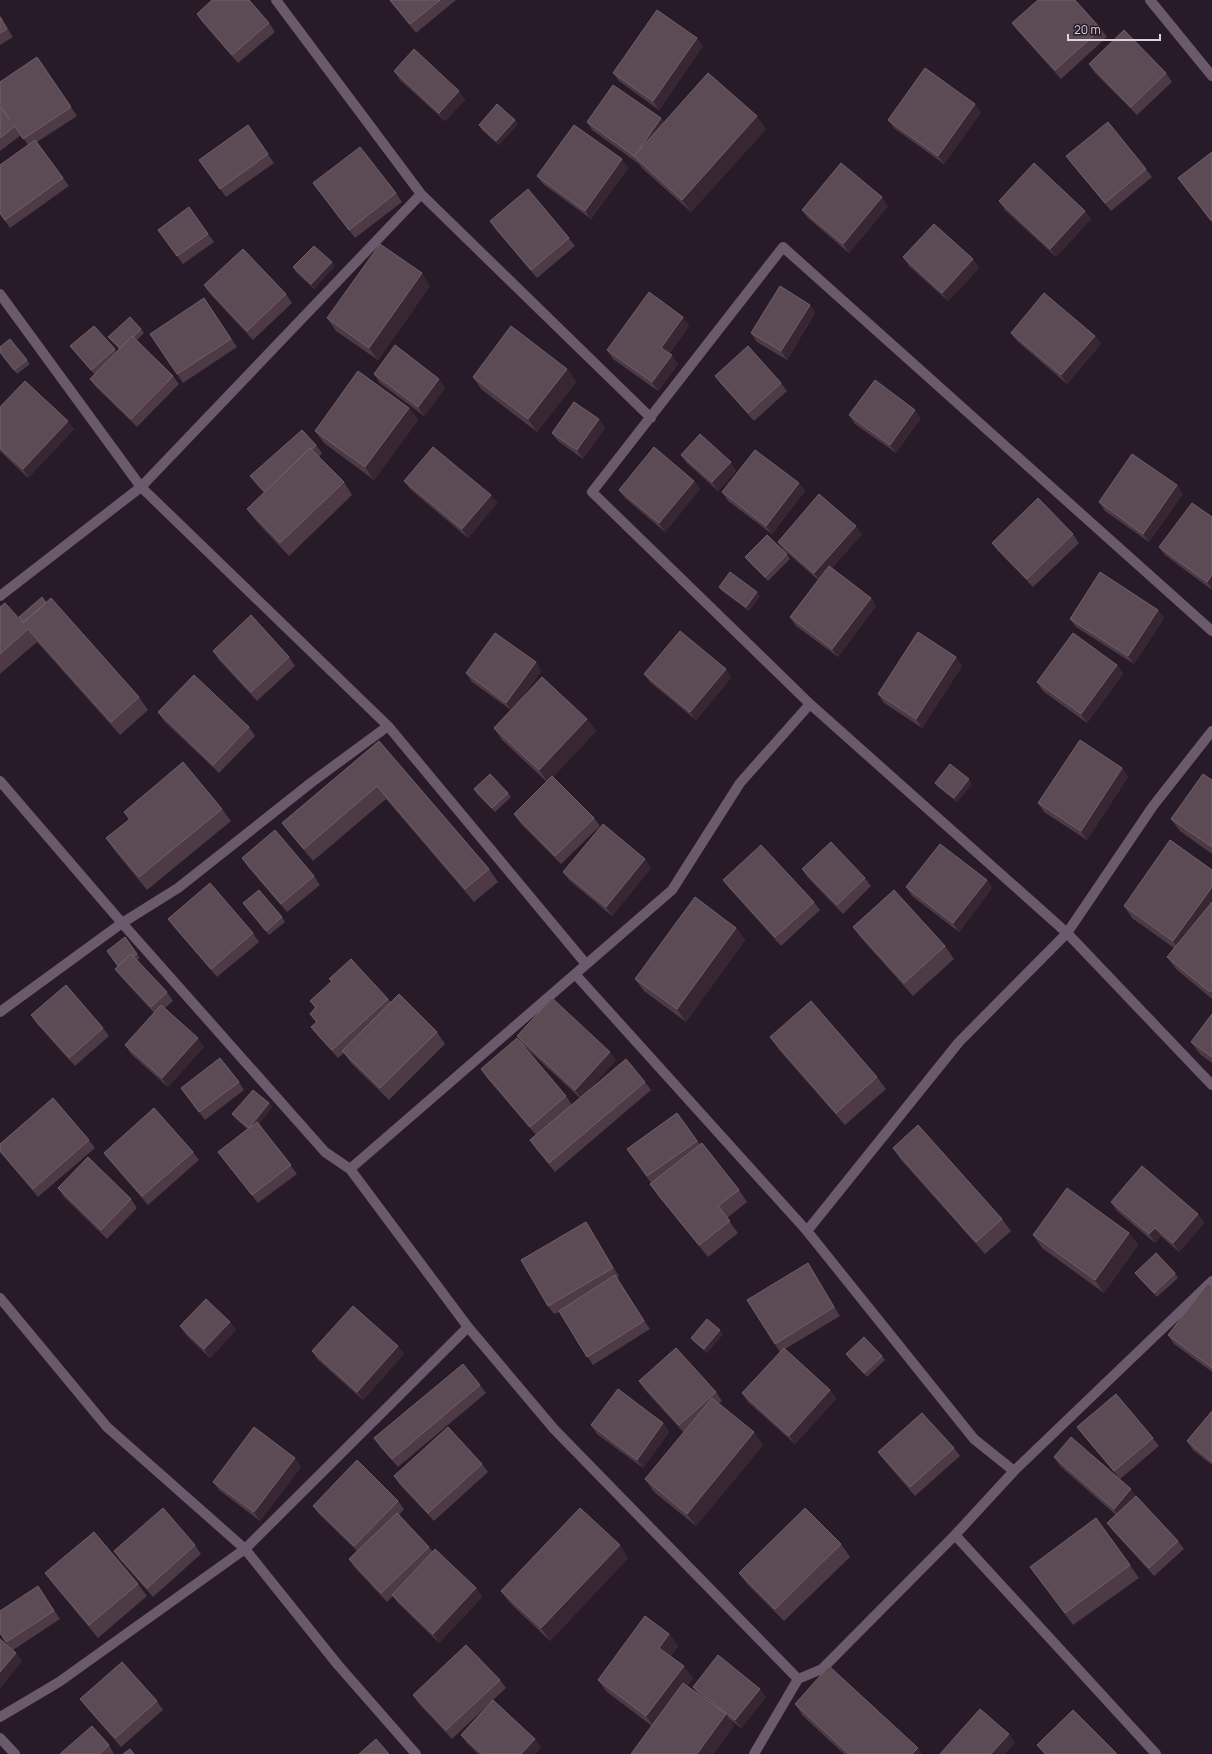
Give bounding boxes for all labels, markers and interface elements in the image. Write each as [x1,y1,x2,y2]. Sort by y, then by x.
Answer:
scale bar [1068,16,1160,42]
text: 20 m [1074,21,1101,38]

